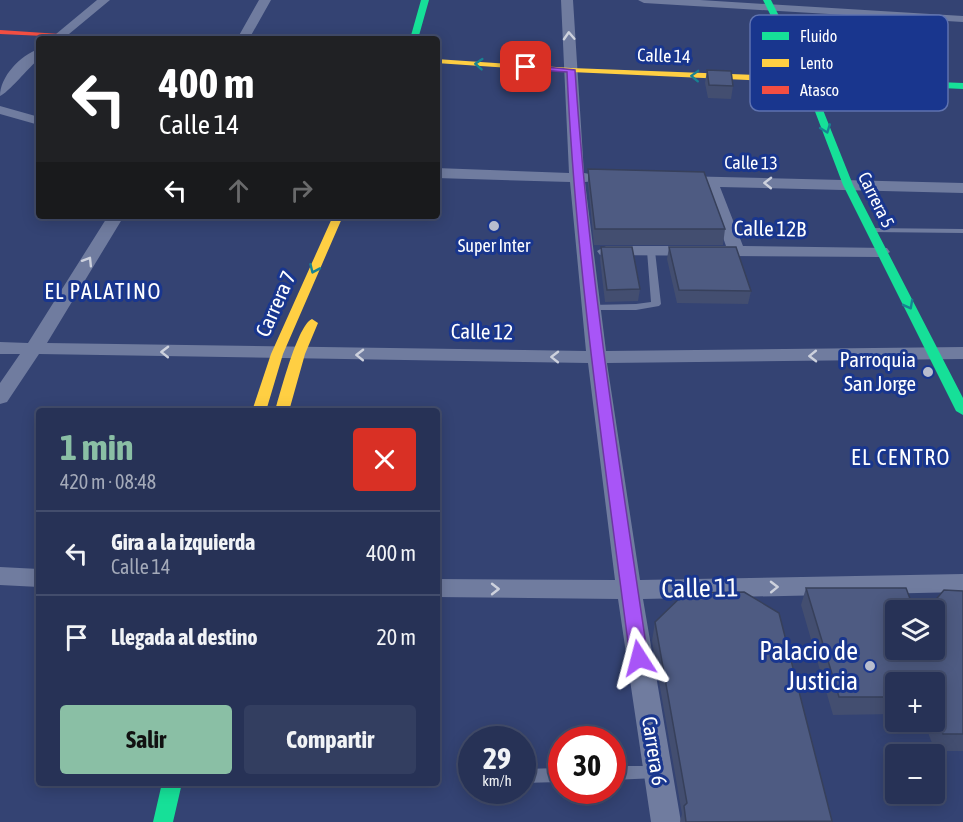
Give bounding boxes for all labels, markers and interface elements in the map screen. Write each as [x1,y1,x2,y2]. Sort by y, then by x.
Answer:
legend [750,15,948,111]
text: Fluido [800,27,837,45]
one-way arrow [563,31,576,40]
pin [500,41,551,92]
street label: Calle 14 [637,44,691,67]
icon: arrive [509,50,542,83]
text: Lento [800,54,833,72]
one-way arrow [475,58,484,71]
text: 400 m [159,59,254,107]
icon: left [60,60,138,138]
one-way arrow [690,69,699,82]
text: Atasco [800,81,839,99]
text: Calle 14 [159,109,239,140]
one-way arrow [819,123,831,134]
street label: Calle 13 [724,152,778,173]
street label: Carrera 5 [854,168,899,231]
icon: left [159,174,192,207]
icon: ahead [222,174,255,207]
icon: right [285,174,318,207]
one-way arrow [764,177,773,189]
street label: Calle 12B [734,215,806,241]
marker: Super Inter [487,219,501,233]
place label: Super Inter [458,235,531,256]
one-way arrow [81,257,93,267]
one-way arrow [310,263,322,274]
street label: Carrera 7 [250,267,300,340]
district label: EL PALATINO [44,278,162,304]
one-way arrow [902,299,913,310]
street label: Calle 12 [451,318,513,344]
one-way arrow [161,345,170,358]
place label: Parroquia San Jorge [839,347,916,395]
one-way arrow [356,349,365,361]
one-way arrow [809,350,818,362]
one-way arrow [551,351,560,363]
marker: Parroquia San Jorge [921,365,935,379]
text: 1 min [60,426,134,468]
button: close [353,428,416,491]
district label: EL CENTRO [851,444,951,470]
text: 420 m · 08:48 [60,470,156,493]
text: Gira a la izquierda [111,529,255,555]
icon: left [60,537,93,570]
text: 400 m [366,540,416,566]
text: Calle 14 [111,555,170,578]
street label: Calle 11 [661,572,739,604]
one-way arrow [769,581,778,593]
one-way arrow [490,583,499,595]
map controls [885,600,945,804]
button: layers [885,600,945,660]
icon: arrive [60,621,93,654]
text: Llegada al destino [111,624,258,650]
text: 20 m [376,624,416,650]
position arrow [607,626,671,690]
place label: Palacio de Justicia [759,636,858,696]
marker: Palacio de Justicia [863,659,877,673]
button: + [885,672,945,732]
button: Salir [60,705,232,774]
button: Compartir [244,705,416,774]
street label: Carrera 6 [638,715,672,787]
speed limit sign: 30 [548,726,626,804]
text: 29 [483,741,511,775]
button: − [885,744,945,804]
text: km/h [482,772,512,789]

